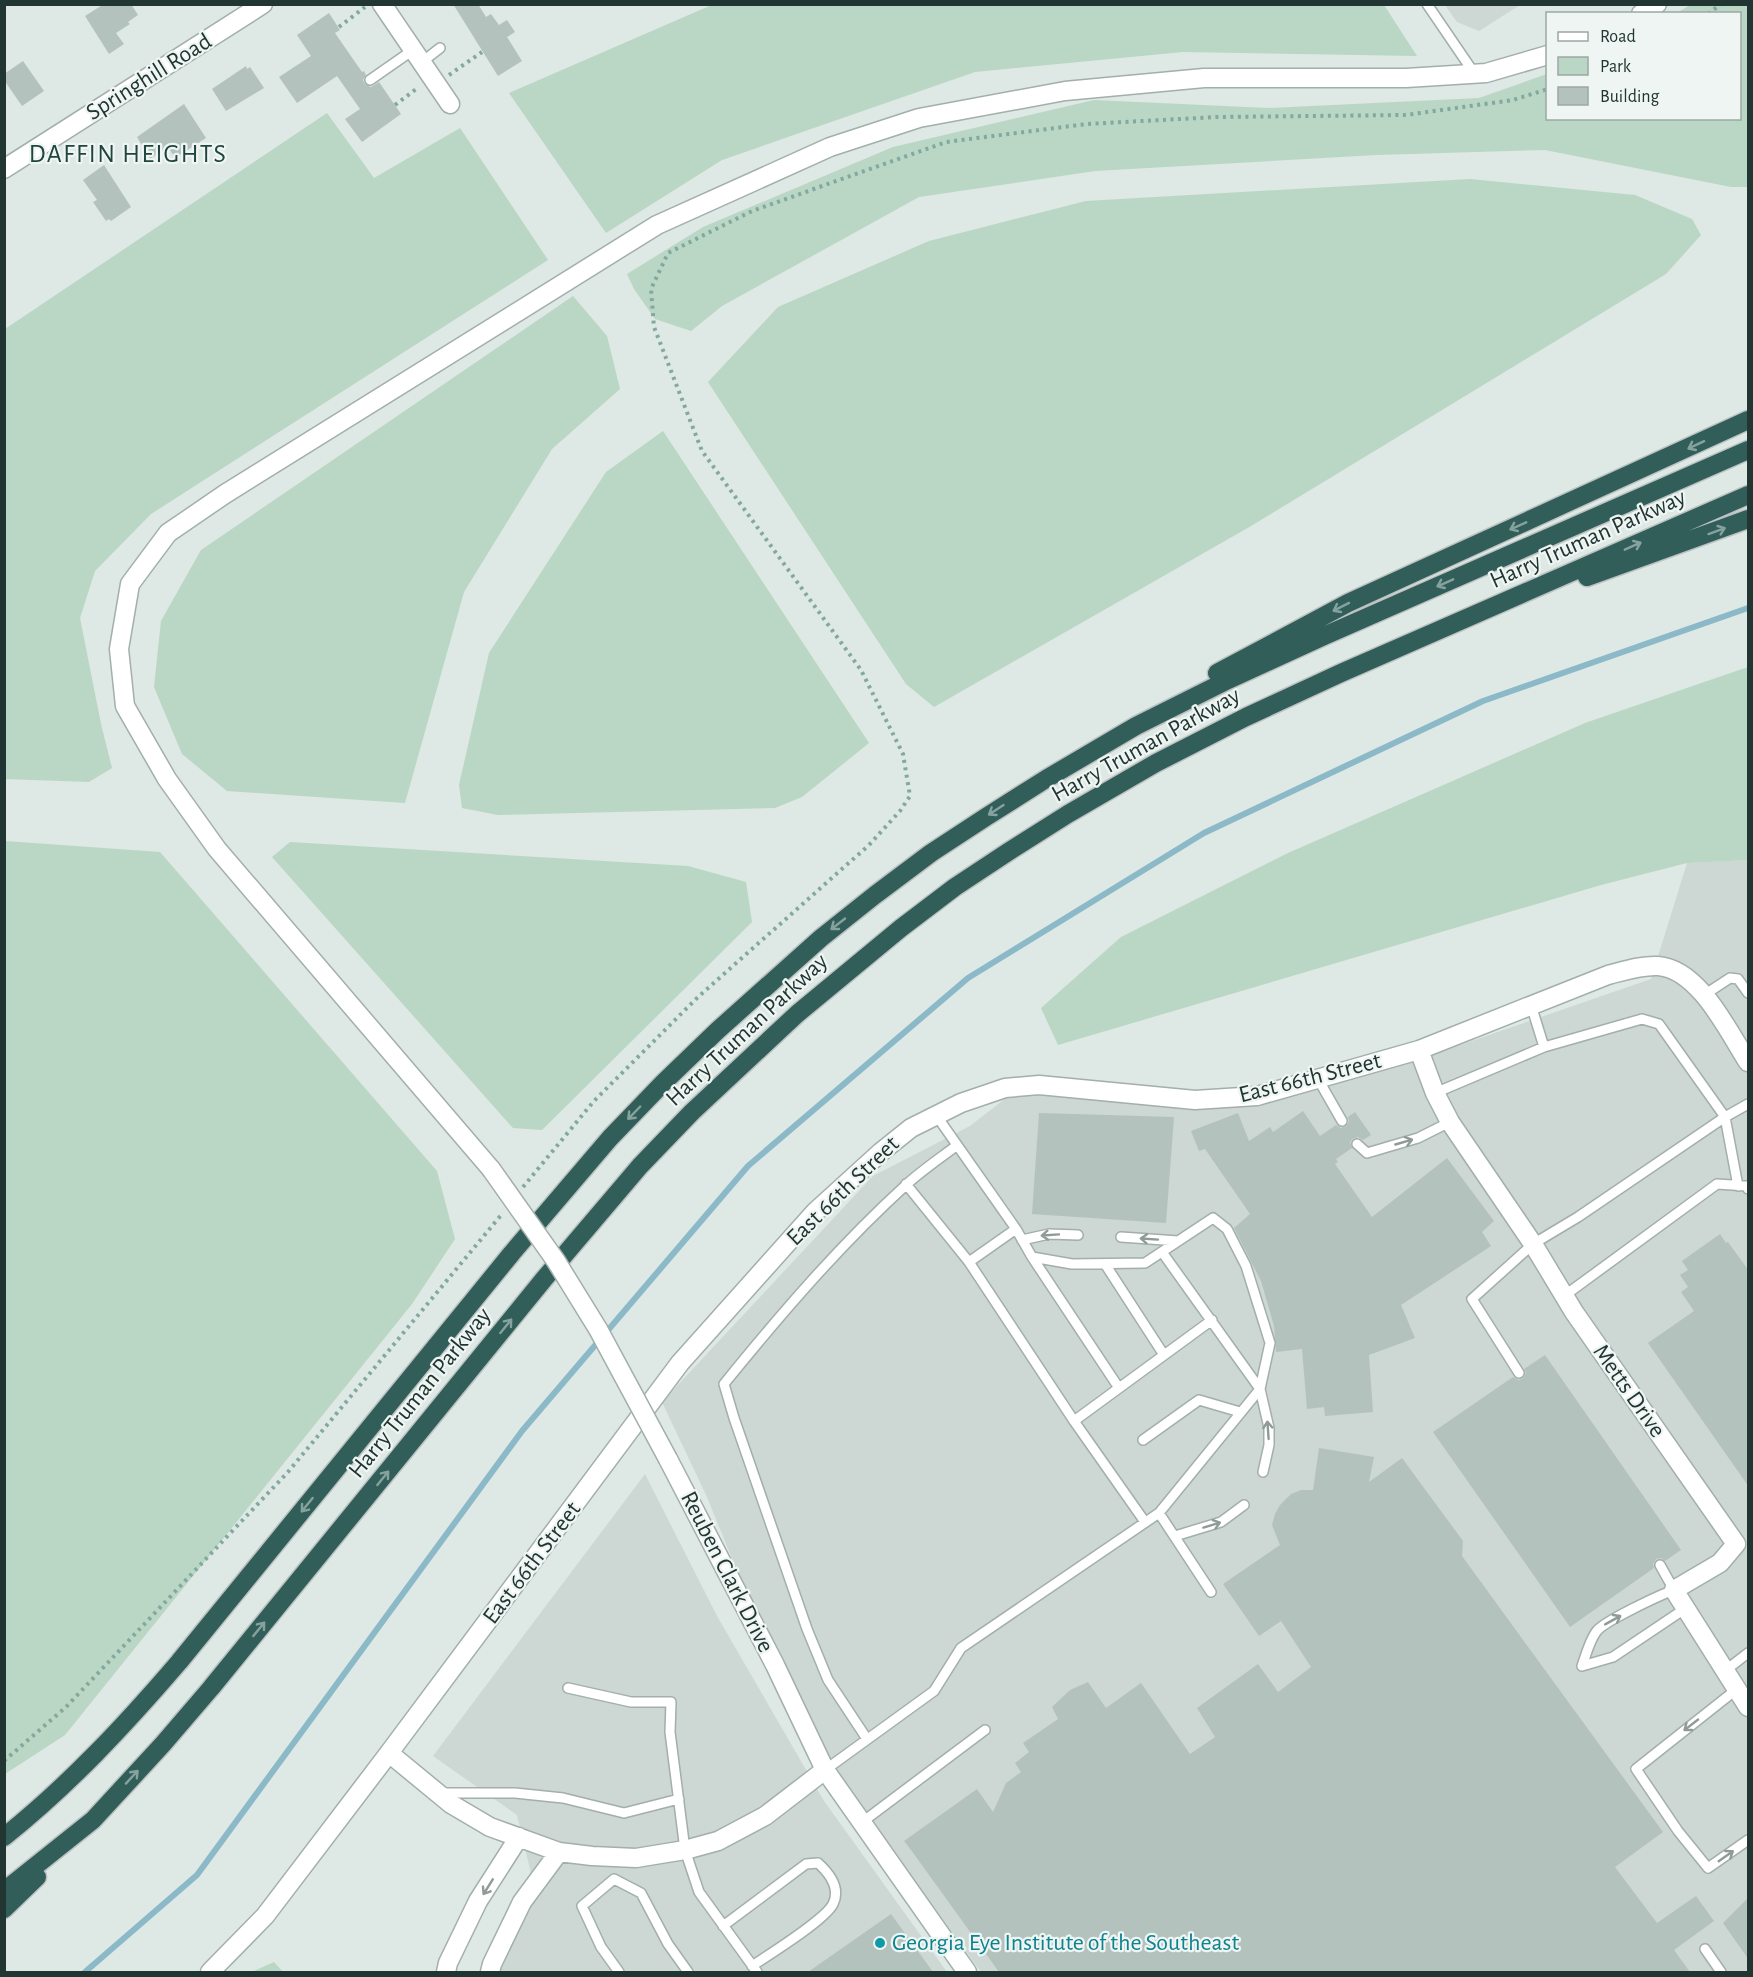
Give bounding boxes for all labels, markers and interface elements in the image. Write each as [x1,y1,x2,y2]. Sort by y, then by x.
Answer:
legend [1546,12,1741,120]
text: Road [1600,28,1636,46]
street label: Springhill Road [82,29,216,125]
text: Park [1600,58,1632,76]
text: Building [1600,88,1660,106]
district label: DAFFIN HEIGHTS [29,141,227,167]
one-way arrow [1687,440,1705,452]
street label: Harry Truman Parkway [1487,485,1689,593]
one-way arrow [1510,521,1528,532]
one-way arrow [1707,525,1726,536]
one-way arrow [1623,540,1641,551]
one-way arrow [1436,578,1454,589]
one-way arrow [1333,601,1350,613]
street label: Harry Truman Parkway [1048,683,1244,807]
one-way arrow [988,804,1005,817]
one-way arrow [831,918,847,931]
street label: Harry Truman Parkway [662,949,832,1111]
street label: East 66th Street [1236,1049,1384,1107]
one-way arrow [626,1106,641,1121]
street label: East 66th Street [782,1131,904,1250]
one-way arrow [1394,1136,1413,1148]
one-way arrow [1041,1230,1060,1241]
one-way arrow [1140,1234,1160,1245]
street label: Harry Truman Parkway [344,1303,496,1483]
one-way arrow [499,1319,512,1335]
street label: Metts Drive [1588,1340,1670,1442]
one-way arrow [1263,1421,1274,1441]
one-way arrow [376,1470,389,1486]
street label: Reuben Clark Drive [676,1488,778,1656]
one-way arrow [300,1497,313,1513]
street label: East 66th Street [479,1497,586,1628]
one-way arrow [1202,1519,1221,1530]
one-way arrow [1604,1614,1621,1626]
one-way arrow [253,1621,266,1637]
one-way arrow [1683,1719,1699,1732]
one-way arrow [125,1769,140,1784]
one-way arrow [1718,1850,1734,1862]
one-way arrow [481,1878,493,1895]
place label: Georgia Eye Institute of the Southeast [892,1931,1239,1955]
marker: Georgia Eye Institute of the Southeast [873,1936,887,1950]

